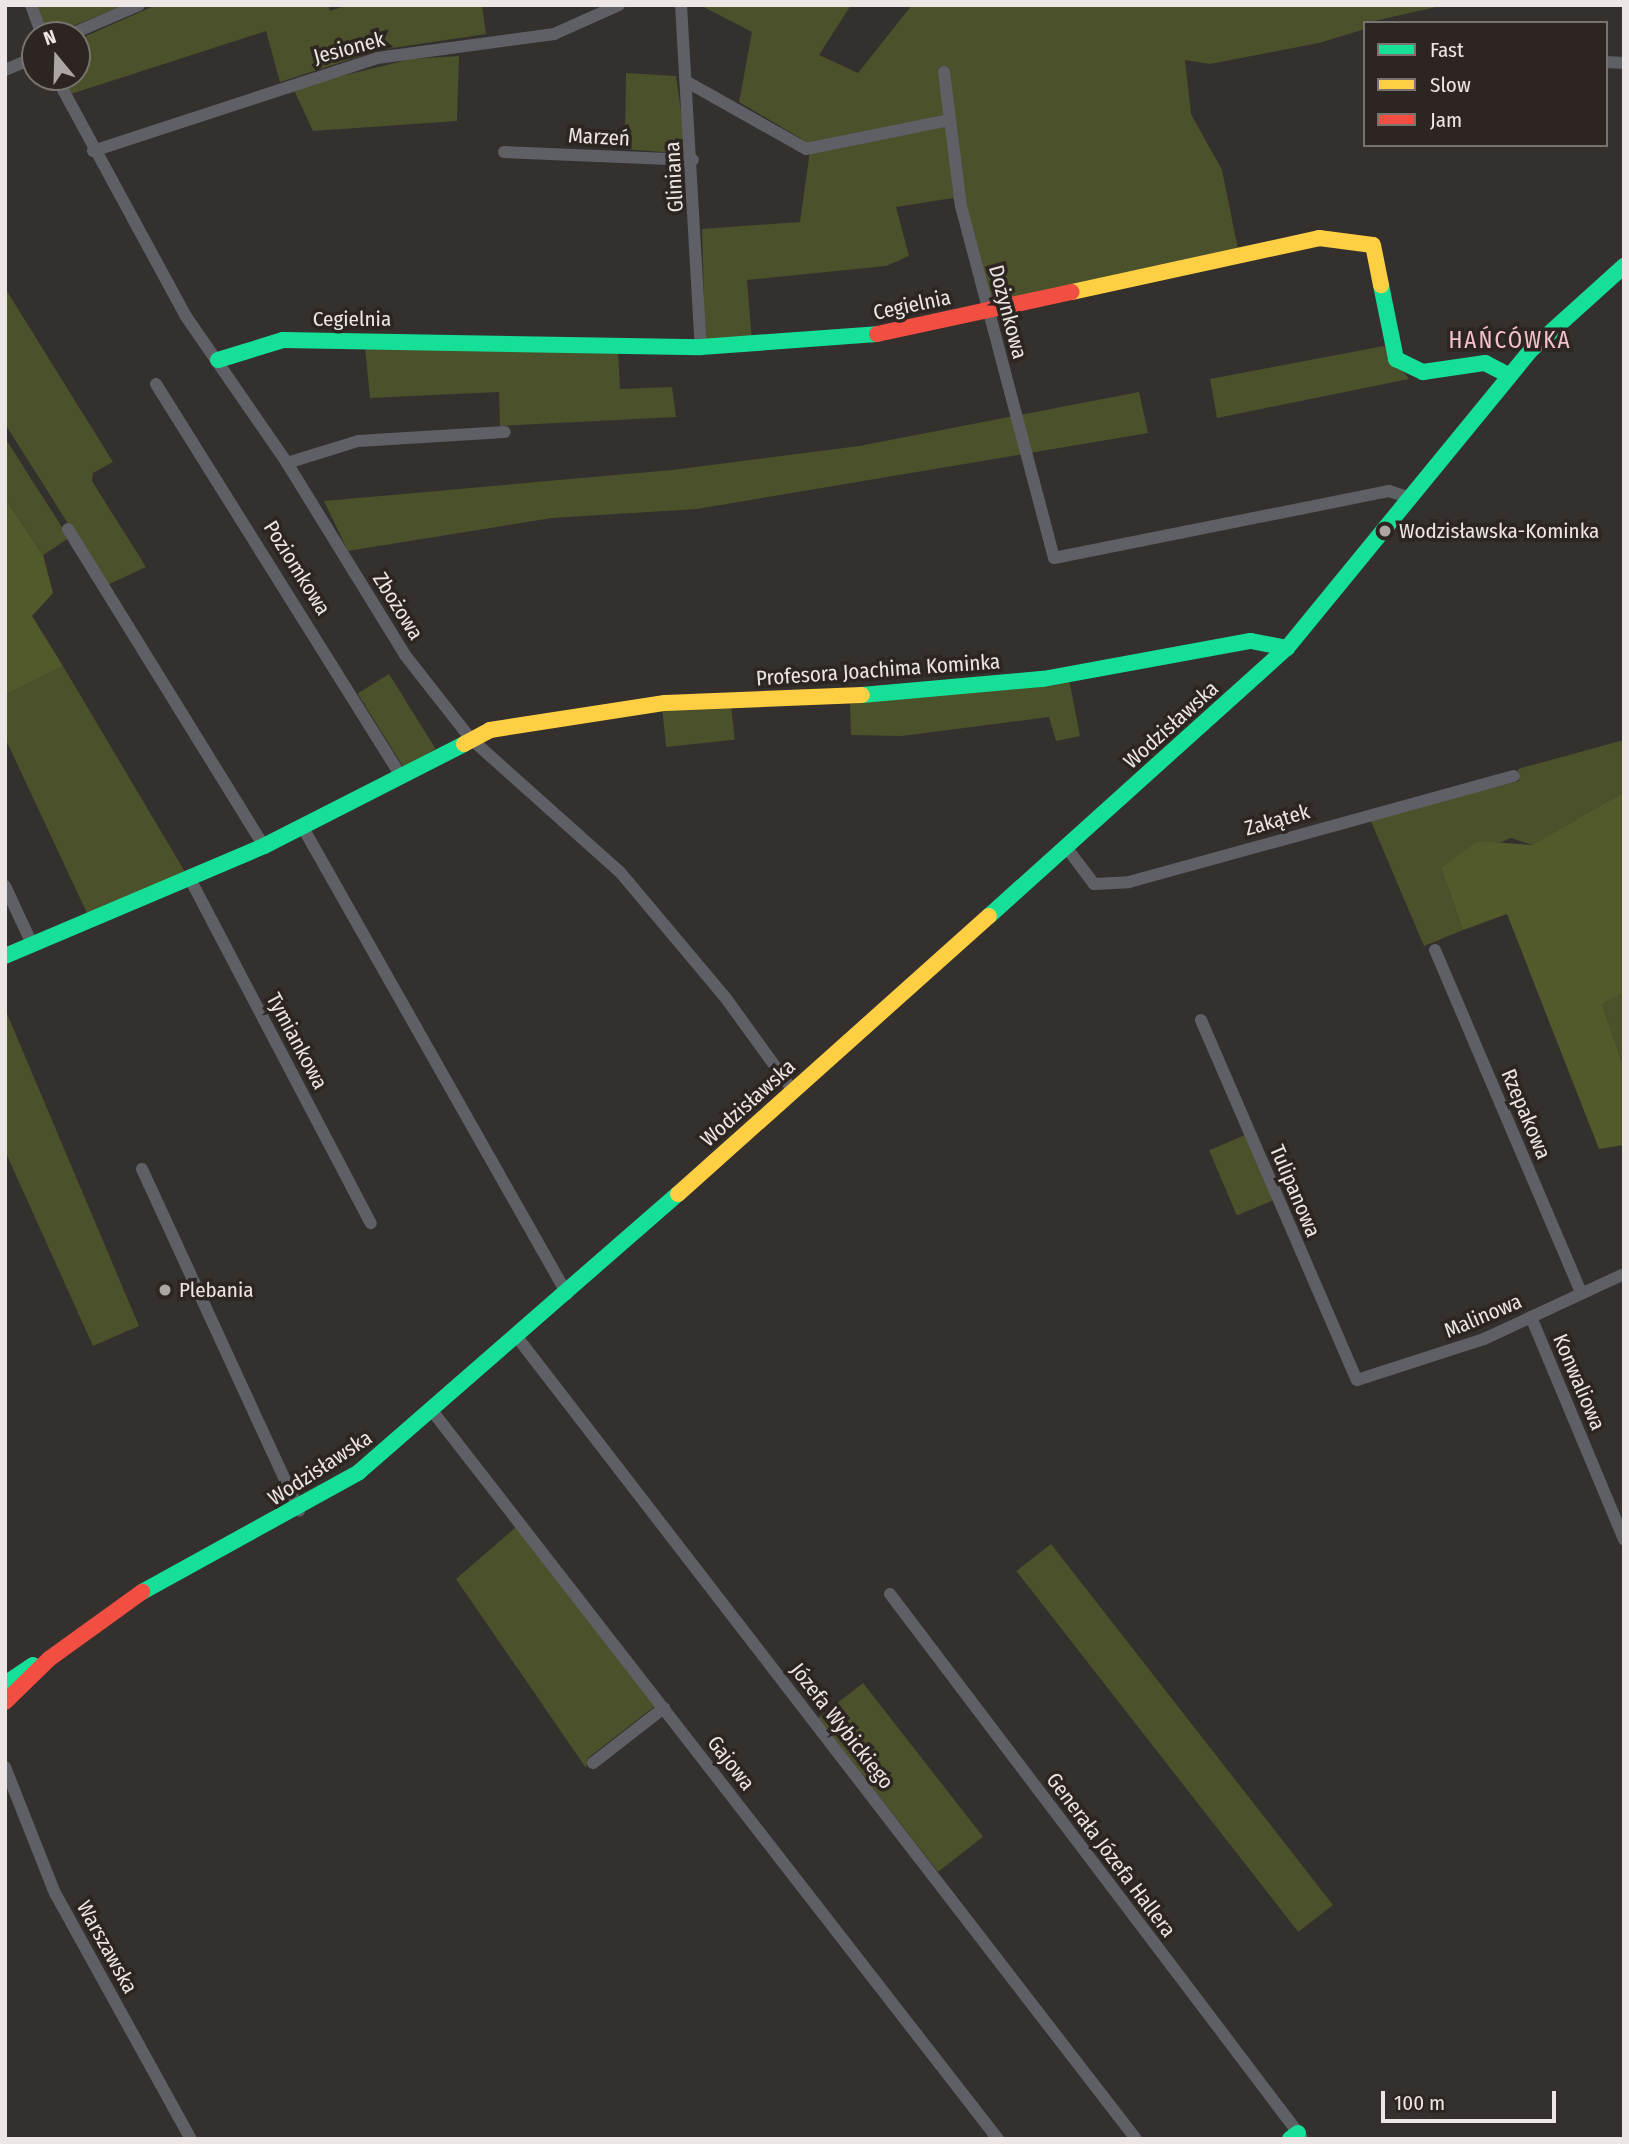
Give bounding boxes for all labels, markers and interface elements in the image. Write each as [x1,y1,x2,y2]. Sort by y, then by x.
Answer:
north arrow [21,21,91,91]
legend [1363,21,1608,147]
text: N [41,25,59,50]
street label: Jesionek [311,26,387,70]
text: Fast [1430,37,1464,63]
text: Slow [1430,72,1471,98]
text: Jam [1430,107,1462,133]
street label: Marzeń [567,123,631,151]
street label: Gliniana [660,141,688,213]
street label: Dożynkowa [983,262,1033,362]
street label: Cegielnia [871,285,953,325]
street label: Cegielnia [313,306,391,332]
district label: HAŃCÓWKA [1449,326,1571,354]
street label: Poziomkowa [258,516,336,620]
place label: Wodzisławska-Kominka [1399,518,1599,544]
marker: Wodzisławska-Kominka [1377,523,1393,539]
street label: Zbożowa [367,568,429,644]
street label: Profesora Joachima Kominka [755,649,1001,691]
street label: Wodzisławska [1118,676,1224,774]
street label: Zakątek [1242,799,1312,841]
street label: Tymiankowa [261,989,333,1093]
street label: Wodzisławska [695,1054,801,1152]
street label: Rzepakowa [1496,1065,1556,1163]
street label: Tulipanowa [1264,1141,1326,1241]
place label: Plebania [179,1277,254,1303]
marker: Plebania [157,1282,173,1298]
street label: Malinowa [1440,1288,1526,1344]
street label: Konwaliowa [1547,1330,1611,1434]
street label: Wodzisławska [263,1425,377,1511]
street label: Józefa Wybickiego [785,1658,899,1794]
street label: Gajowa [702,1731,760,1795]
street label: Generała Józefa Hallera [1041,1768,1181,1942]
street label: Warszawska [71,1896,143,1998]
scale bar [1384,2078,1559,2122]
text: 100 m [1394,2090,1445,2116]

